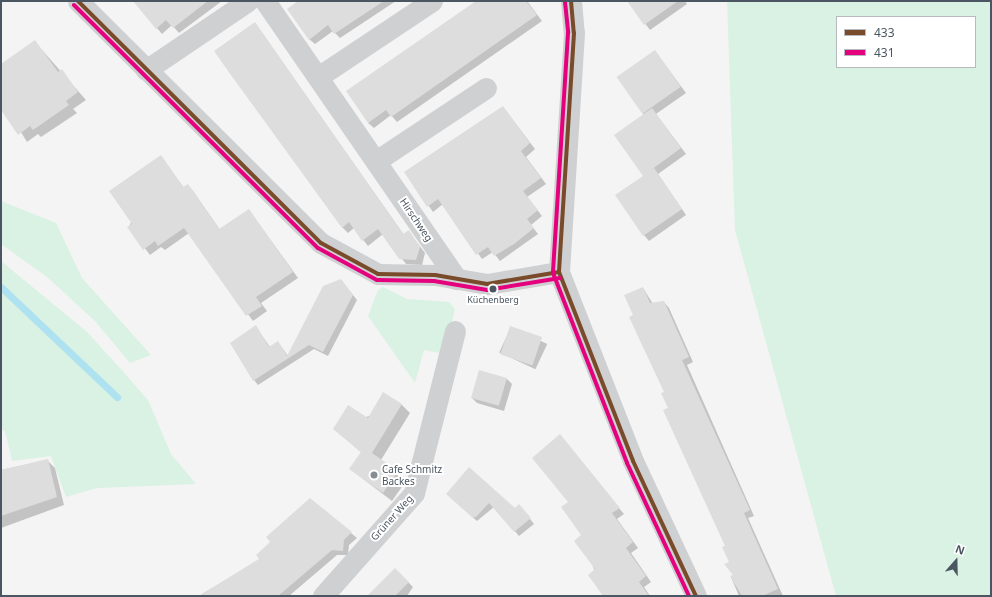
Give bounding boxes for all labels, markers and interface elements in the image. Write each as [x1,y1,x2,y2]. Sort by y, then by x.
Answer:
legend [836,16,976,68]
text: 433 [874,24,895,41]
text: 431 [874,44,895,61]
street label: Hirschweg [397,196,435,244]
marker: Küchenberg [488,284,498,294]
place label: Küchenberg [467,295,519,305]
place label: Cafe Schmitz Backes [382,463,442,486]
marker: Cafe Schmitz Backes [369,470,379,480]
street label: Grüner Weg [368,493,416,543]
north arrow [936,541,976,581]
text: N [953,541,967,558]

